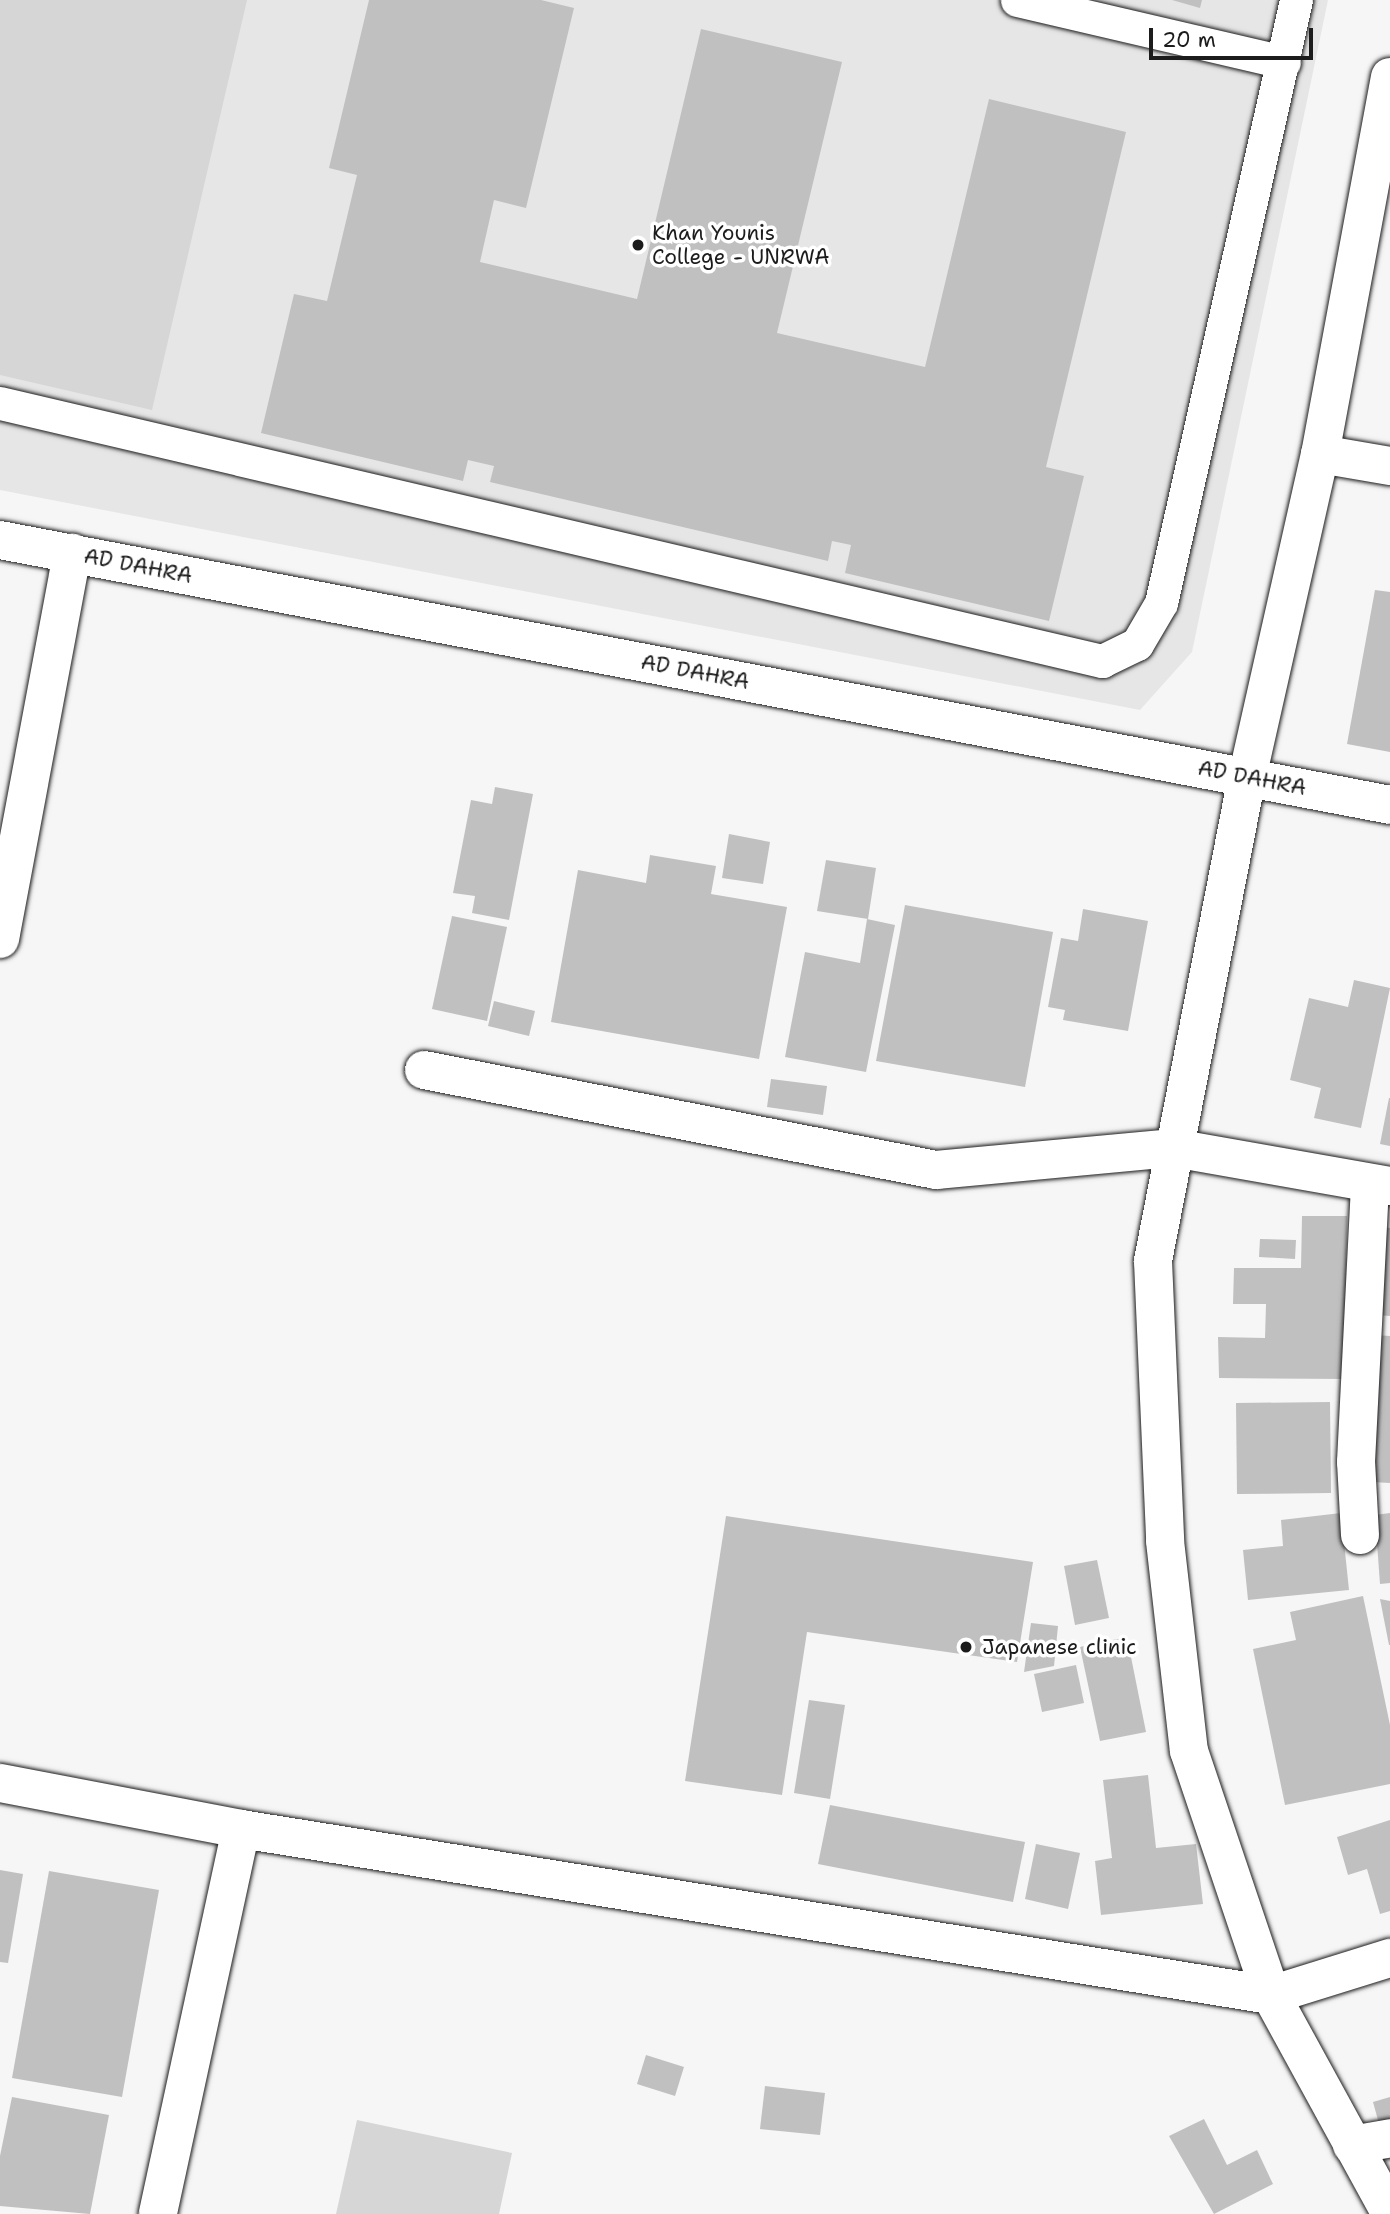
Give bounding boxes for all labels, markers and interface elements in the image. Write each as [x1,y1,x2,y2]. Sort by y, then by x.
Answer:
scale bar [1152,14,1316,58]
text: 20 m [1162,26,1216,54]
place label: Khan Younis College - UNRWA [652,220,829,270]
marker: Khan Younis College - UNRWA [630,237,646,253]
street label: AD DAHRA [82,543,194,589]
street label: AD DAHRA [639,649,751,695]
street label: AD DAHRA [1196,755,1308,801]
place label: Japanese clinic [982,1634,1137,1660]
marker: Japanese clinic [956,1637,976,1657]

